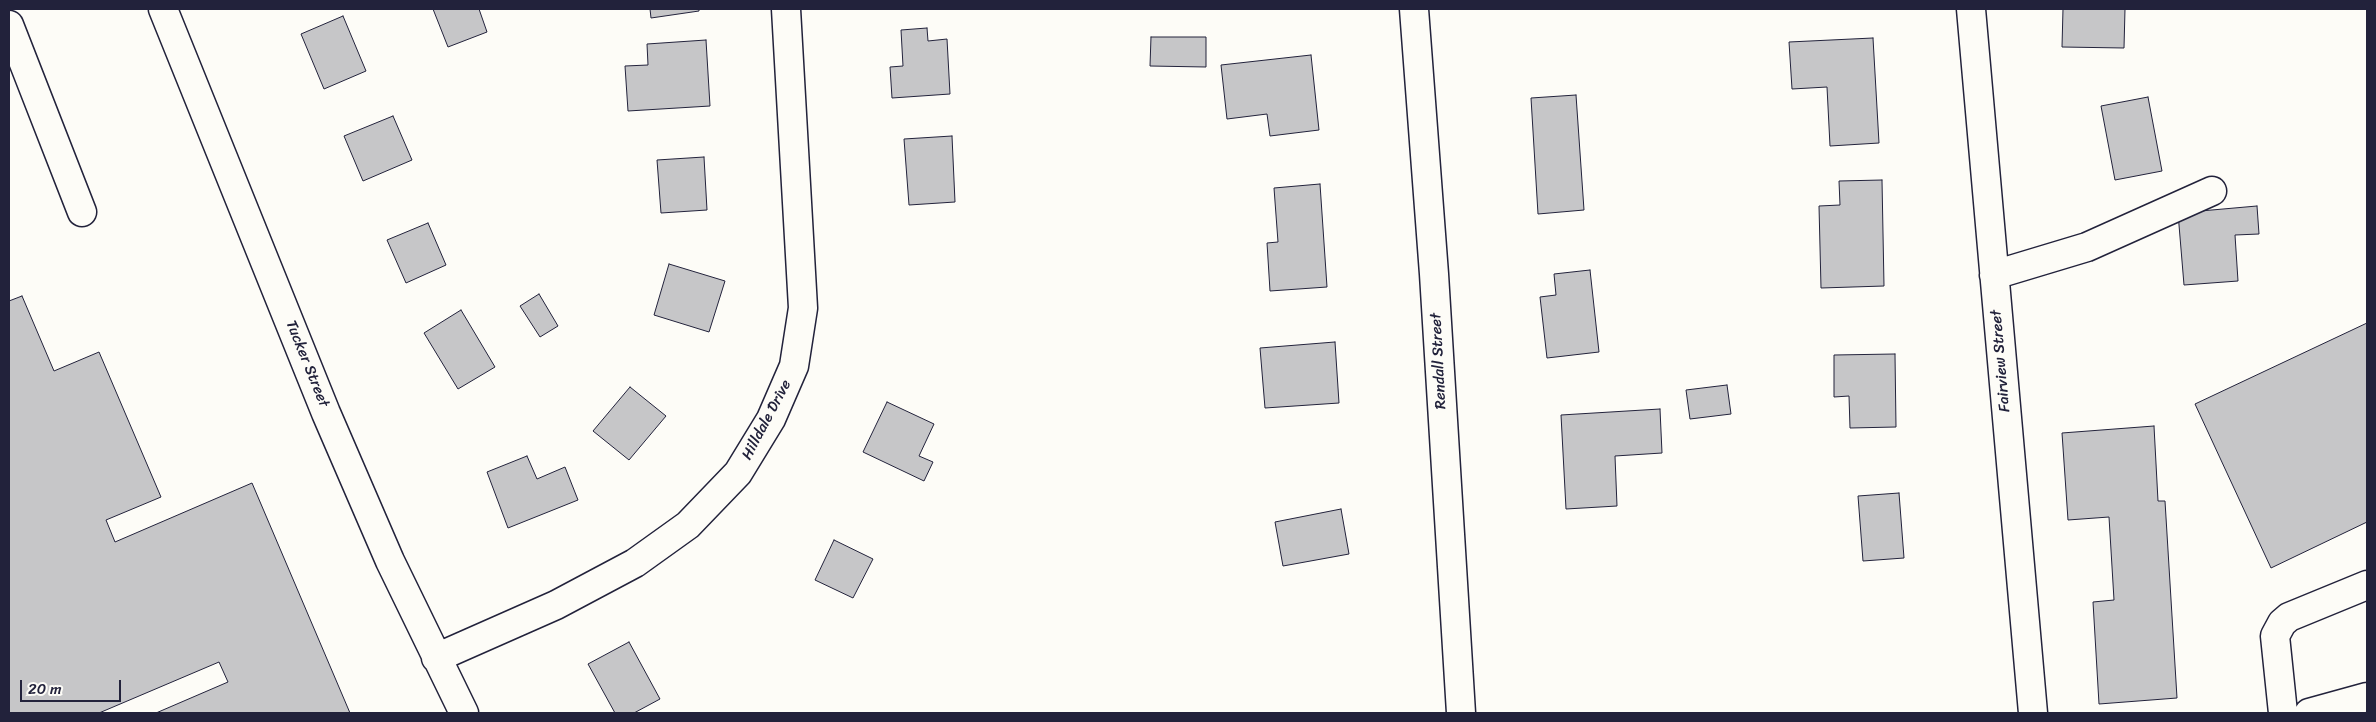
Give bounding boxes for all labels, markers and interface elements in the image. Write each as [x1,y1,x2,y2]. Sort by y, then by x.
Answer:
street label: Fairview Street [1988,309,2014,413]
street label: Rendall Street [1427,312,1451,410]
street label: Tucker Street [281,318,333,410]
street label: Hilldale Drive [738,377,796,463]
scale bar [22,670,124,702]
text: 20 m [28,676,62,702]

